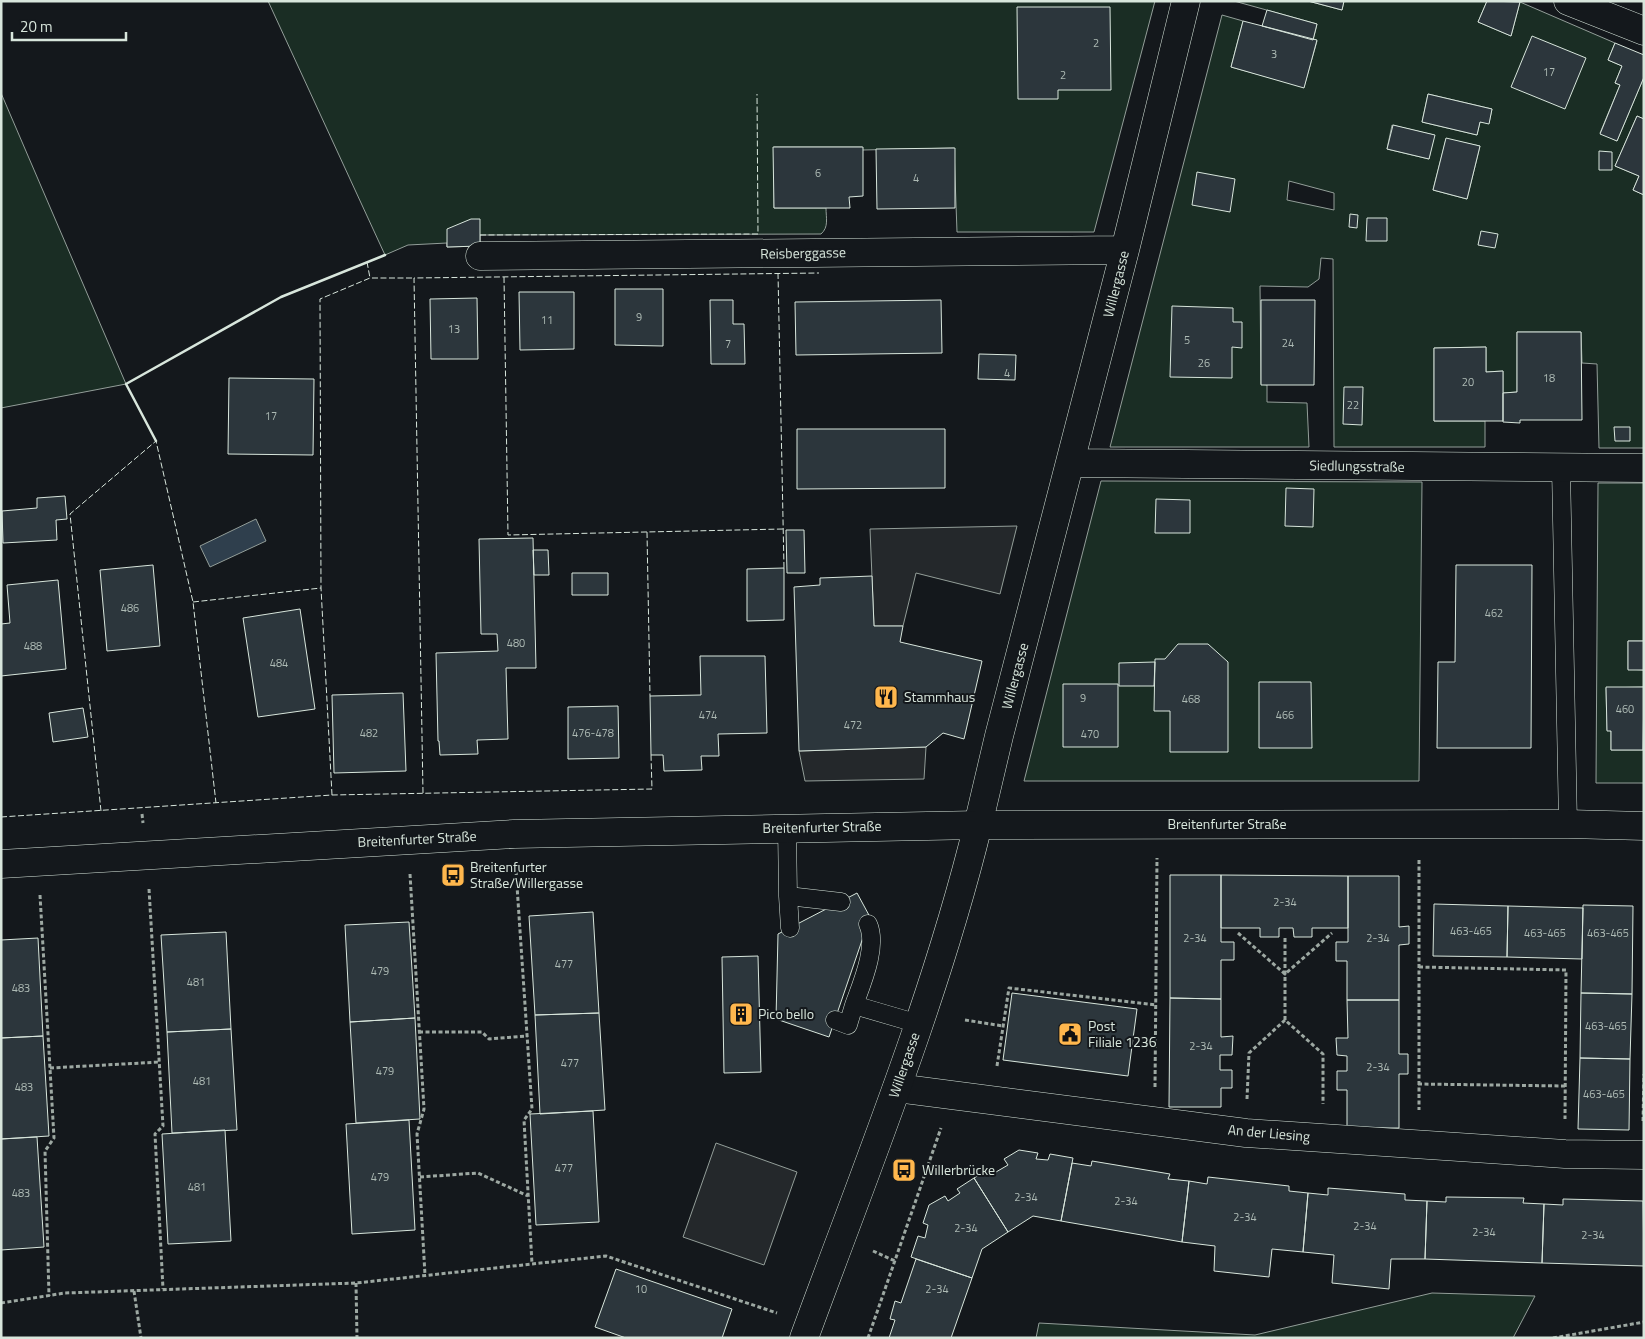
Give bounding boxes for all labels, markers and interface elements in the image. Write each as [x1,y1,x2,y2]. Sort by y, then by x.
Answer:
scale bar [12,10,126,42]
text: 20 m [20,15,53,38]
house number: 2 [1093,35,1099,51]
house number: 3 [1271,46,1277,62]
house number: 17 [1543,64,1555,80]
house number: 2 [1060,67,1066,83]
house number: 6 [815,165,821,181]
house number: 4 [913,170,919,186]
street label: Reisberggasse [760,241,846,264]
street label: Willergasse [1097,248,1134,319]
house number: 9 [636,309,642,325]
house number: 11 [541,312,553,328]
house number: 13 [448,321,460,337]
house number: 5 [1184,332,1190,348]
house number: 24 [1282,335,1294,351]
house number: 7 [725,336,731,352]
house number: 26 [1198,355,1210,371]
house number: 4 [1004,365,1010,381]
house number: 18 [1543,370,1555,386]
house number: 20 [1462,374,1474,390]
house number: 22 [1347,397,1359,413]
house number: 17 [265,408,277,424]
street label: Siedlungsstraße [1309,454,1405,477]
house number: 486 [121,600,139,616]
house number: 462 [1485,605,1503,621]
house number: 480 [507,635,525,651]
house number: 488 [24,638,42,654]
street label: Willergasse [996,640,1033,711]
house number: 484 [270,655,288,671]
restaurant icon: Stammhaus [873,684,899,710]
place label: Stammhaus [904,686,975,707]
house number: 9 [1080,690,1086,706]
house number: 468 [1182,691,1200,707]
house number: 460 [1616,701,1634,717]
house number: 474 [699,707,717,723]
house number: 466 [1276,707,1294,723]
house number: 472 [844,717,862,733]
house number: 482 [360,725,378,741]
house number: 476-478 [572,725,614,741]
house number: 470 [1081,726,1099,742]
street label: Breitenfurter Straße [1167,813,1287,834]
street label: Breitenfurter Straße [762,815,882,838]
street label: Breitenfurter Straße [357,825,477,852]
place label: Breitenfurter Straße/Willergasse [470,856,583,893]
bus stop icon: Breitenfurter Straße/Willergasse [440,862,466,888]
house number: 2-34 [1273,894,1297,910]
house number: 463-465 [1450,923,1492,939]
house number: 463-465 [1524,925,1566,941]
house number: 463-465 [1587,925,1629,941]
house number: 2-34 [1183,930,1207,946]
house number: 2-34 [1366,930,1390,946]
house number: 477 [555,956,573,972]
house number: 479 [371,963,389,979]
house number: 481 [187,974,205,990]
house number: 483 [12,980,30,996]
building icon: Pico bello [728,1001,754,1027]
place label: Pico bello [758,1003,814,1024]
place label: Post Filiale 1236 [1088,1015,1157,1052]
house number: 463-465 [1585,1018,1627,1034]
public building icon: Post Filiale 1236 [1057,1021,1083,1047]
street label: Willergasse [883,1029,925,1100]
house number: 2-34 [1189,1038,1213,1054]
house number: 477 [561,1055,579,1071]
house number: 2-34 [1366,1059,1390,1075]
house number: 479 [376,1063,394,1079]
house number: 481 [193,1073,211,1089]
house number: 483 [15,1079,33,1095]
house number: 463-465 [1583,1086,1625,1102]
street label: An der Liesing [1227,1118,1311,1147]
bus stop icon: Willerbrücke [891,1157,917,1183]
place label: Willerbrücke [922,1159,995,1180]
house number: 477 [555,1160,573,1176]
house number: 479 [371,1169,389,1185]
house number: 481 [188,1179,206,1195]
house number: 483 [12,1185,30,1201]
house number: 2-34 [1014,1189,1038,1205]
house number: 2-34 [1114,1193,1138,1209]
house number: 2-34 [1233,1209,1257,1225]
house number: 2-34 [1353,1218,1377,1234]
house number: 2-34 [954,1220,978,1236]
house number: 2-34 [1472,1224,1496,1240]
house number: 2-34 [1581,1227,1605,1243]
house number: 10 [635,1281,647,1297]
house number: 2-34 [925,1281,949,1297]

